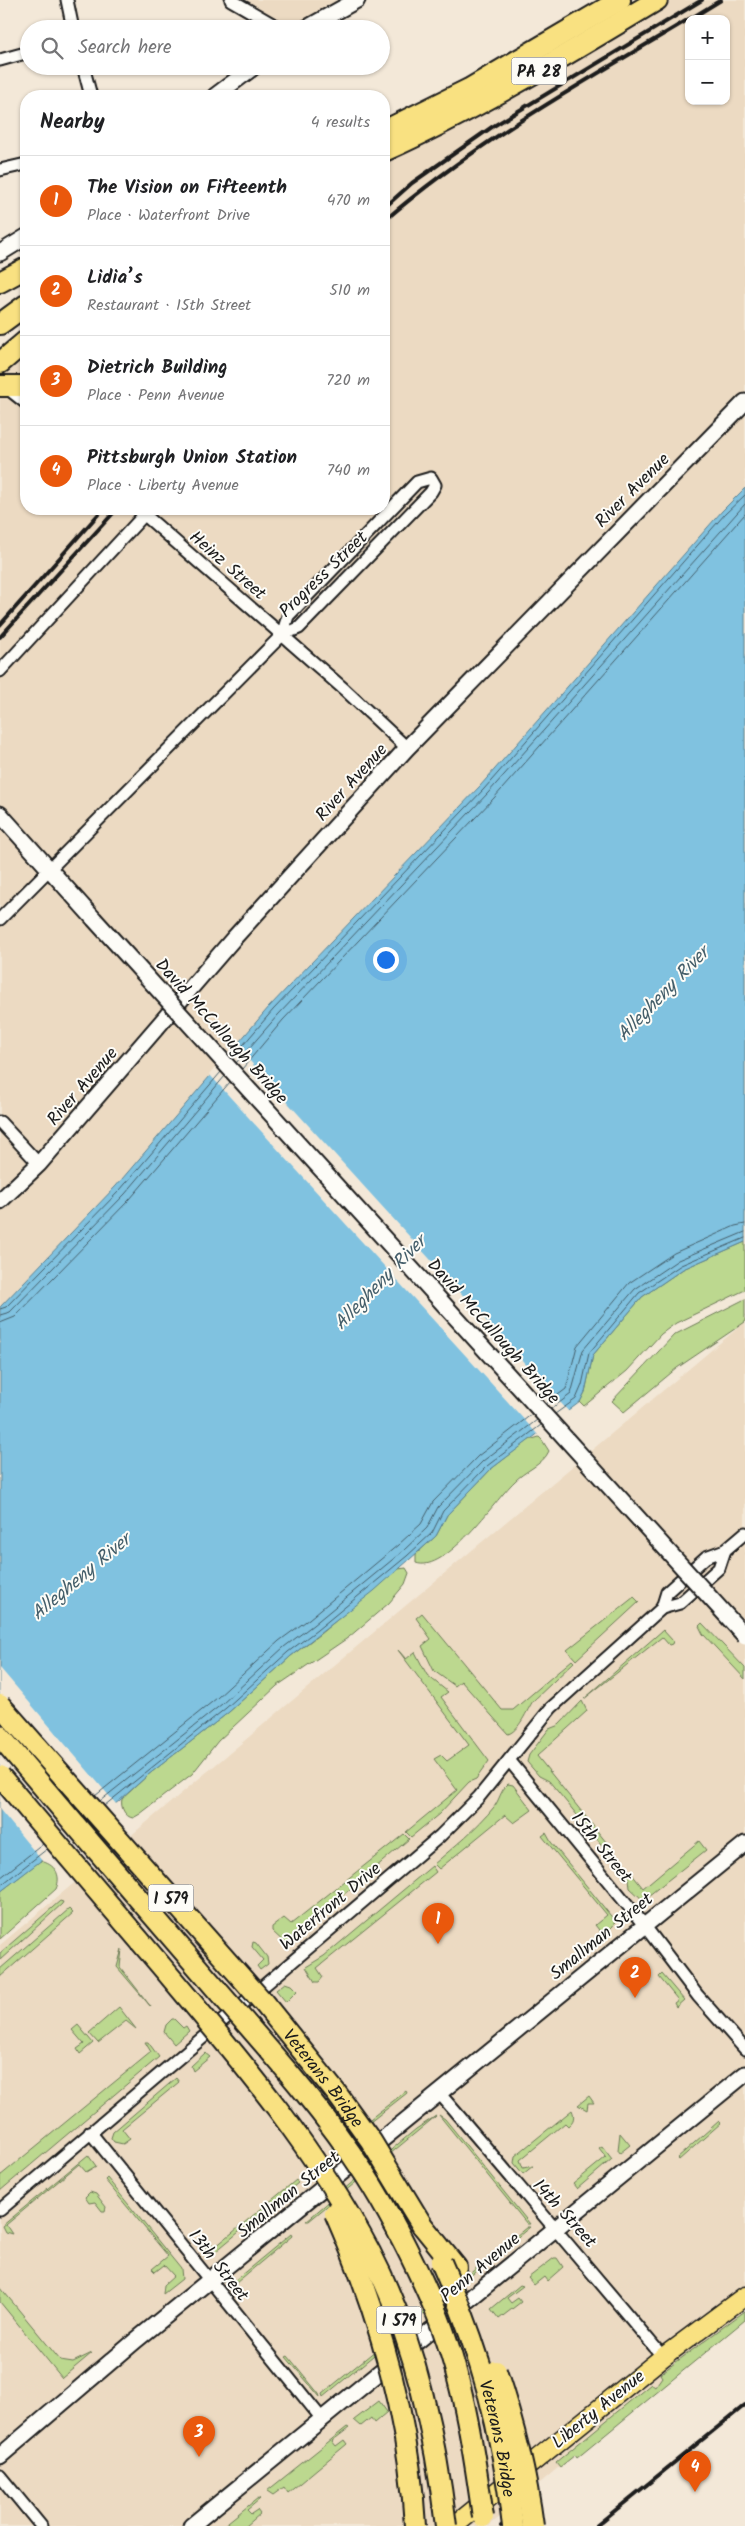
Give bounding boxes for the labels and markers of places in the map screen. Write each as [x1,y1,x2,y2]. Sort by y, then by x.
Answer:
pin: 1 [422,1903,454,1944]
pin: 2 [619,1957,651,1998]
pin: 3 [183,2416,215,2457]
pin: 4 [679,2451,711,2492]

